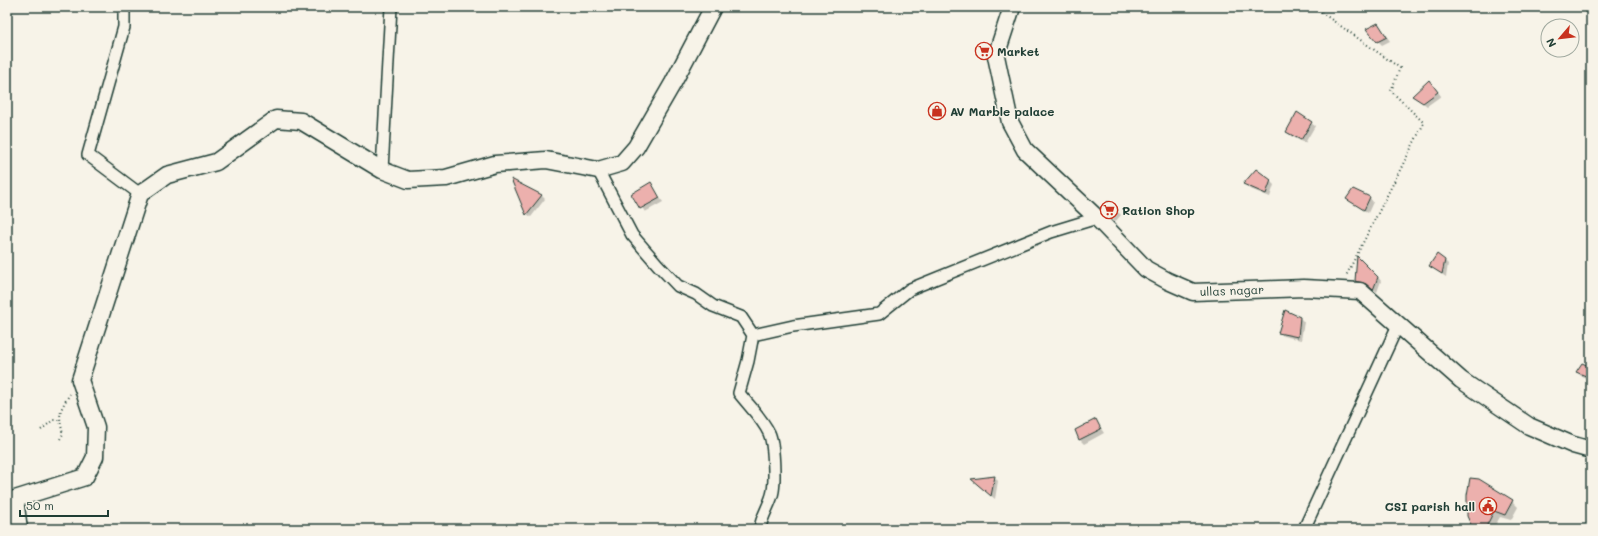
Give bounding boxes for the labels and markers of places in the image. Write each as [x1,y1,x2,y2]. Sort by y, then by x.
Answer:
supermarket icon: Market [974,41,994,61]
place label: Market [997,43,1039,59]
shop icon: AV Marble palace [927,101,947,121]
place label: AV Marble palace [950,103,1054,119]
supermarket icon: Ration Shop [1099,200,1119,220]
place label: Ration Shop [1122,202,1195,218]
public building icon: CSI parish hall [1478,496,1498,516]
place label: CSI parish hall [1385,498,1475,514]

